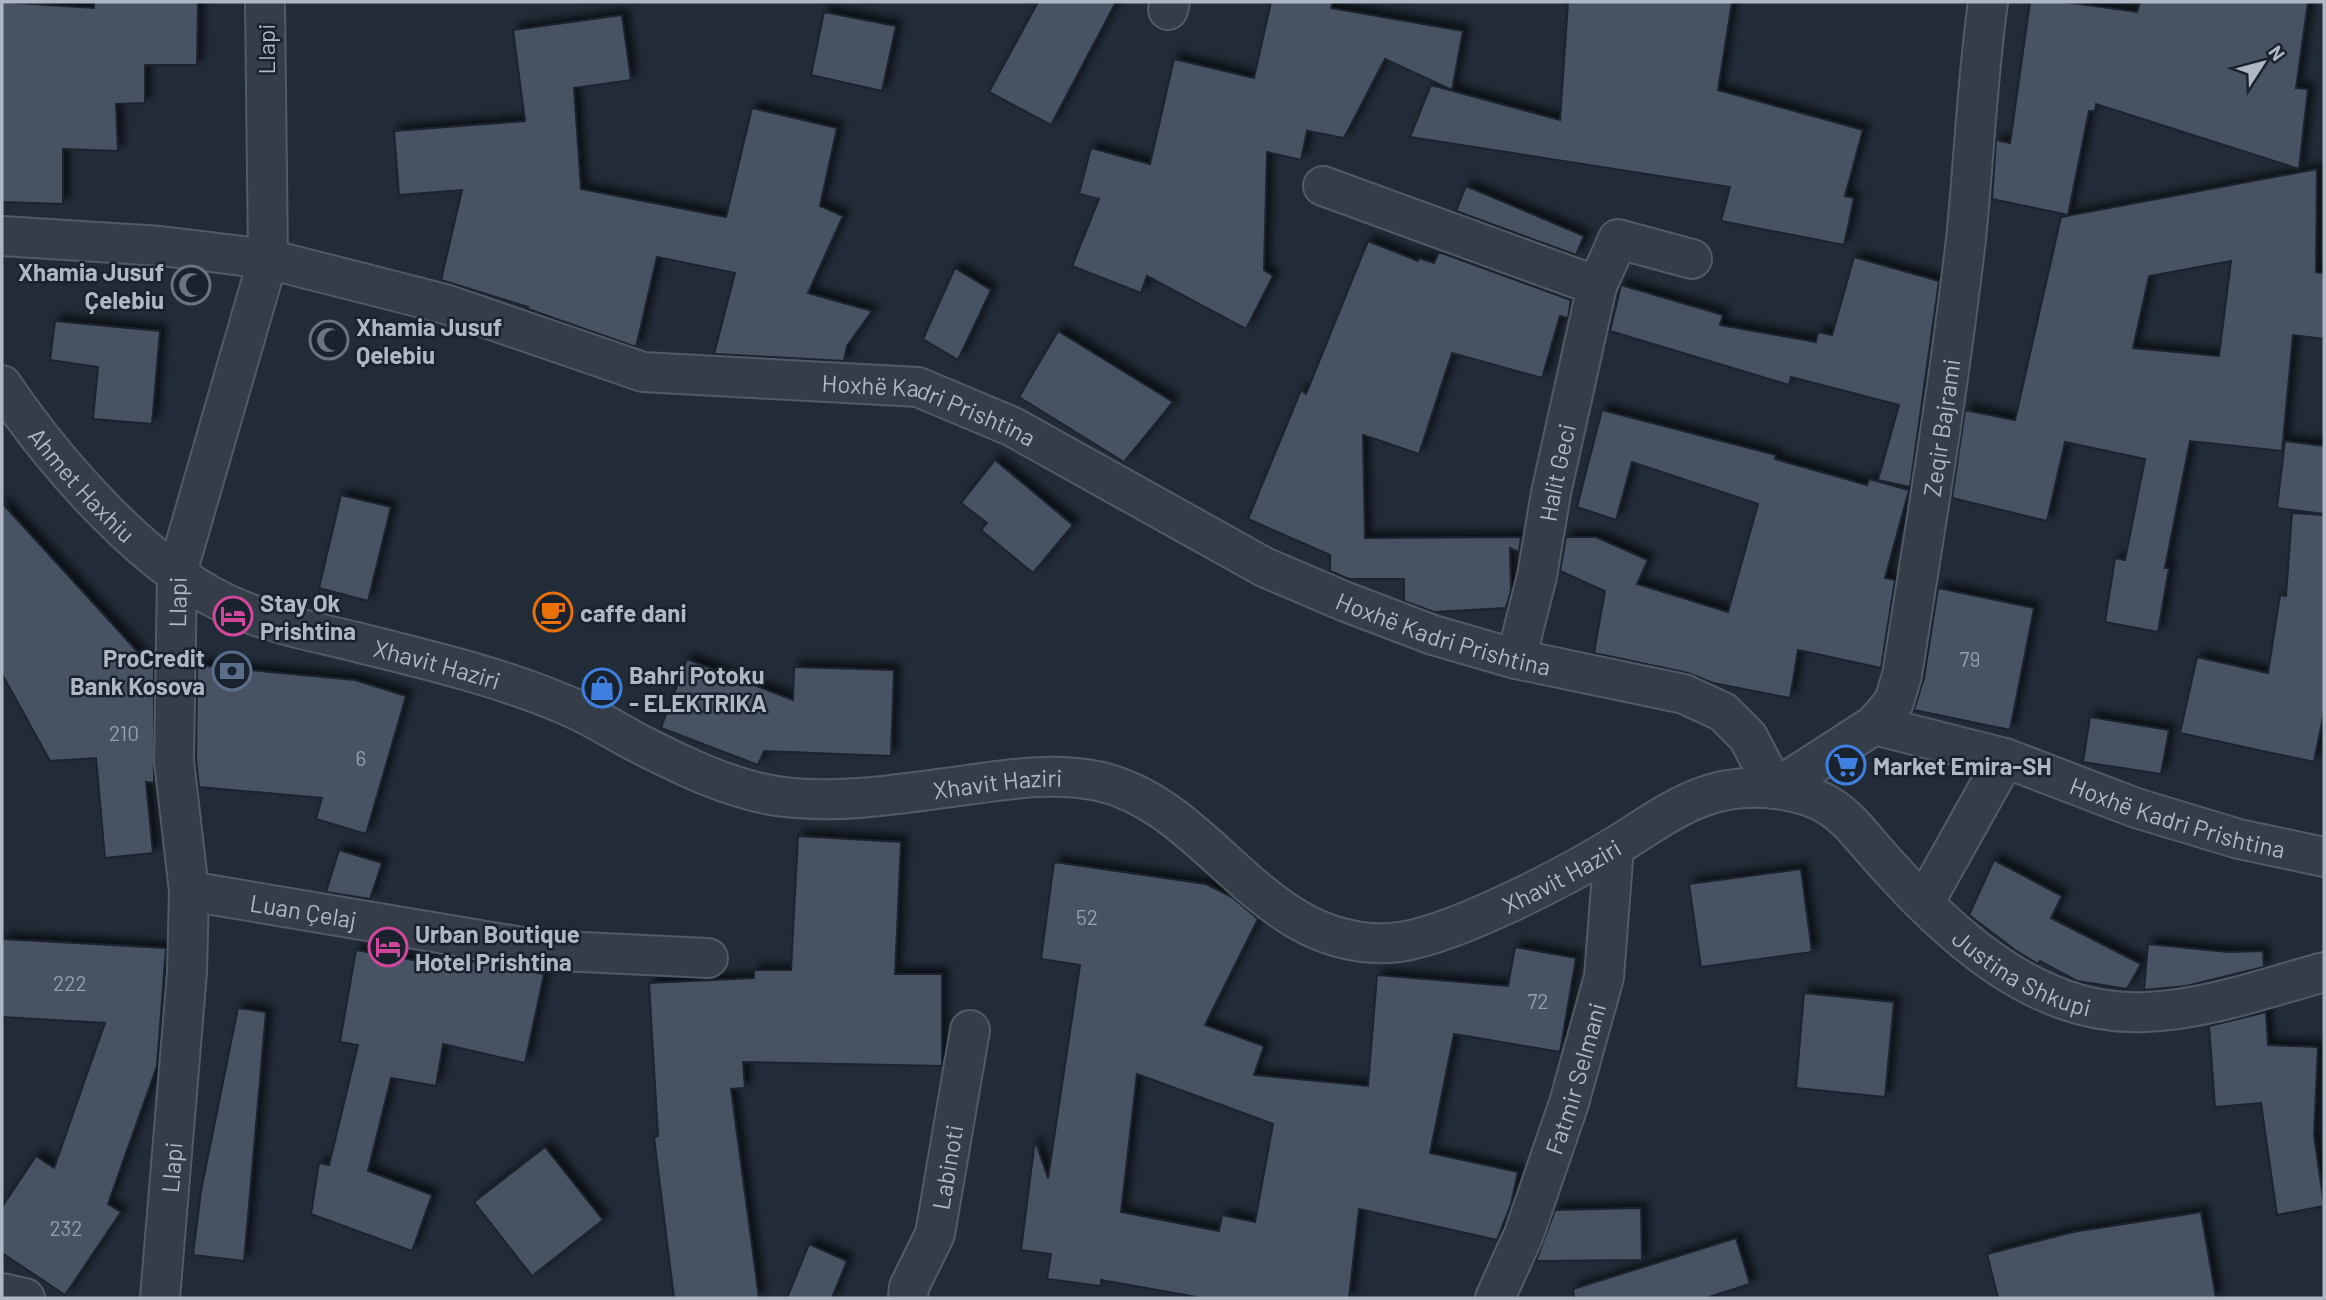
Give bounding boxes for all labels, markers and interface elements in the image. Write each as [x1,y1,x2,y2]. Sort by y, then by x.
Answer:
street label: Llapi [251,24,280,74]
north arrow [2228,28,2298,98]
text: N [2264,41,2290,65]
place label: Xhamia Jusuf Çelebiu [18,257,164,314]
mosque icon: Xhamia Jusuf Çelebiu [170,264,212,306]
place label: Xhamia Jusuf Qelebiu [356,312,502,369]
mosque icon: Xhamia Jusuf Qelebiu [308,319,350,361]
street label: Zeqir Bajrami [1916,357,1965,498]
street label: Hoxhë Kadri Prishtina [821,367,1041,451]
street label: Ahmet Haxhiu [23,421,142,548]
street label: Halit Geci [1532,421,1581,523]
street label: Llapi [162,576,191,628]
street label: Hoxhë Kadri Prishtina [1332,585,1554,680]
place label: Stay Ok Prishtina [260,588,356,645]
cafe icon: caffe dani [532,591,574,633]
hotel icon: Stay Ok Prishtina [212,595,254,637]
place label: caffe dani [580,598,687,627]
street label: Xhavit Haziri [371,633,504,694]
place label: ProCredit Bank Kosova [70,643,205,700]
house number: 79 [1960,646,1980,671]
bank icon: ProCredit Bank Kosova [211,650,253,692]
place label: Bahri Potoku - ELEKTRIKA [629,660,767,717]
shop icon: Bahri Potoku - ELEKTRIKA [581,667,623,709]
house number: 210 [109,720,139,745]
supermarket icon: Market Emira-SH [1825,744,1867,786]
house number: 6 [356,745,366,770]
place label: Market Emira-SH [1873,751,2052,780]
street label: Xhavit Haziri [931,762,1063,804]
street label: Hoxhë Kadri Prishtina [2066,770,2288,863]
street label: Xhavit Haziri [1497,832,1626,919]
street label: Luan Çelaj [248,887,359,933]
house number: 52 [1076,904,1098,929]
place label: Urban Boutique Hotel Prishtina [415,919,580,976]
street label: Justina Shkupi [1947,923,2094,1021]
hotel icon: Urban Boutique Hotel Prishtina [367,926,409,968]
house number: 222 [53,970,87,995]
house number: 72 [1527,988,1549,1013]
street label: Fatmir Selmani [1538,999,1611,1158]
street label: Labinoti [925,1122,968,1212]
street label: Llapi [154,1141,187,1194]
house number: 232 [49,1215,83,1240]

